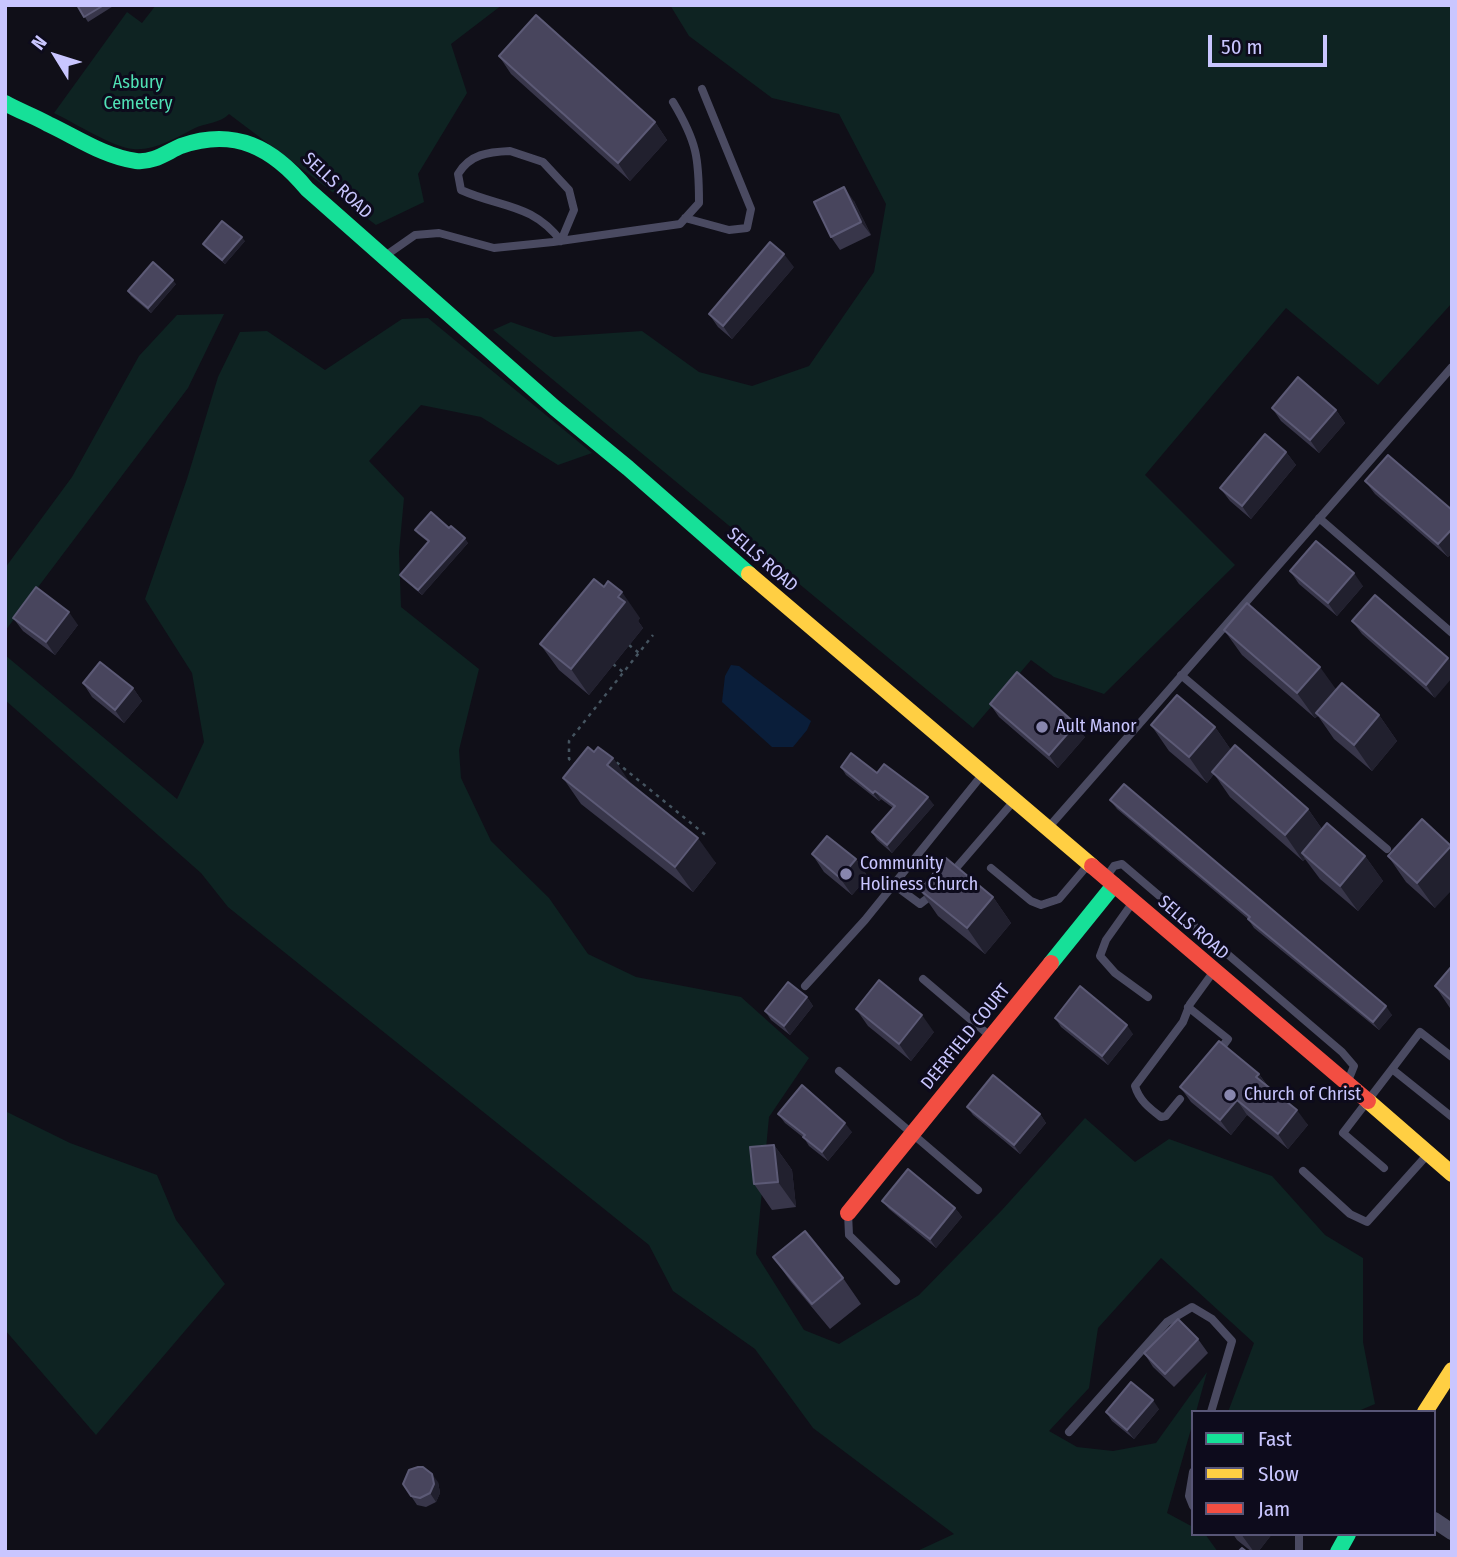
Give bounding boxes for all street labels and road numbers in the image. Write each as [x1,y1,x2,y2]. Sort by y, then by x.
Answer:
street label: SELLS ROAD [298,148,376,224]
street label: SELLS ROAD [722,523,802,597]
street label: SELLS ROAD [1153,891,1233,965]
street label: DEERFIELD COURT [917,980,1015,1094]

